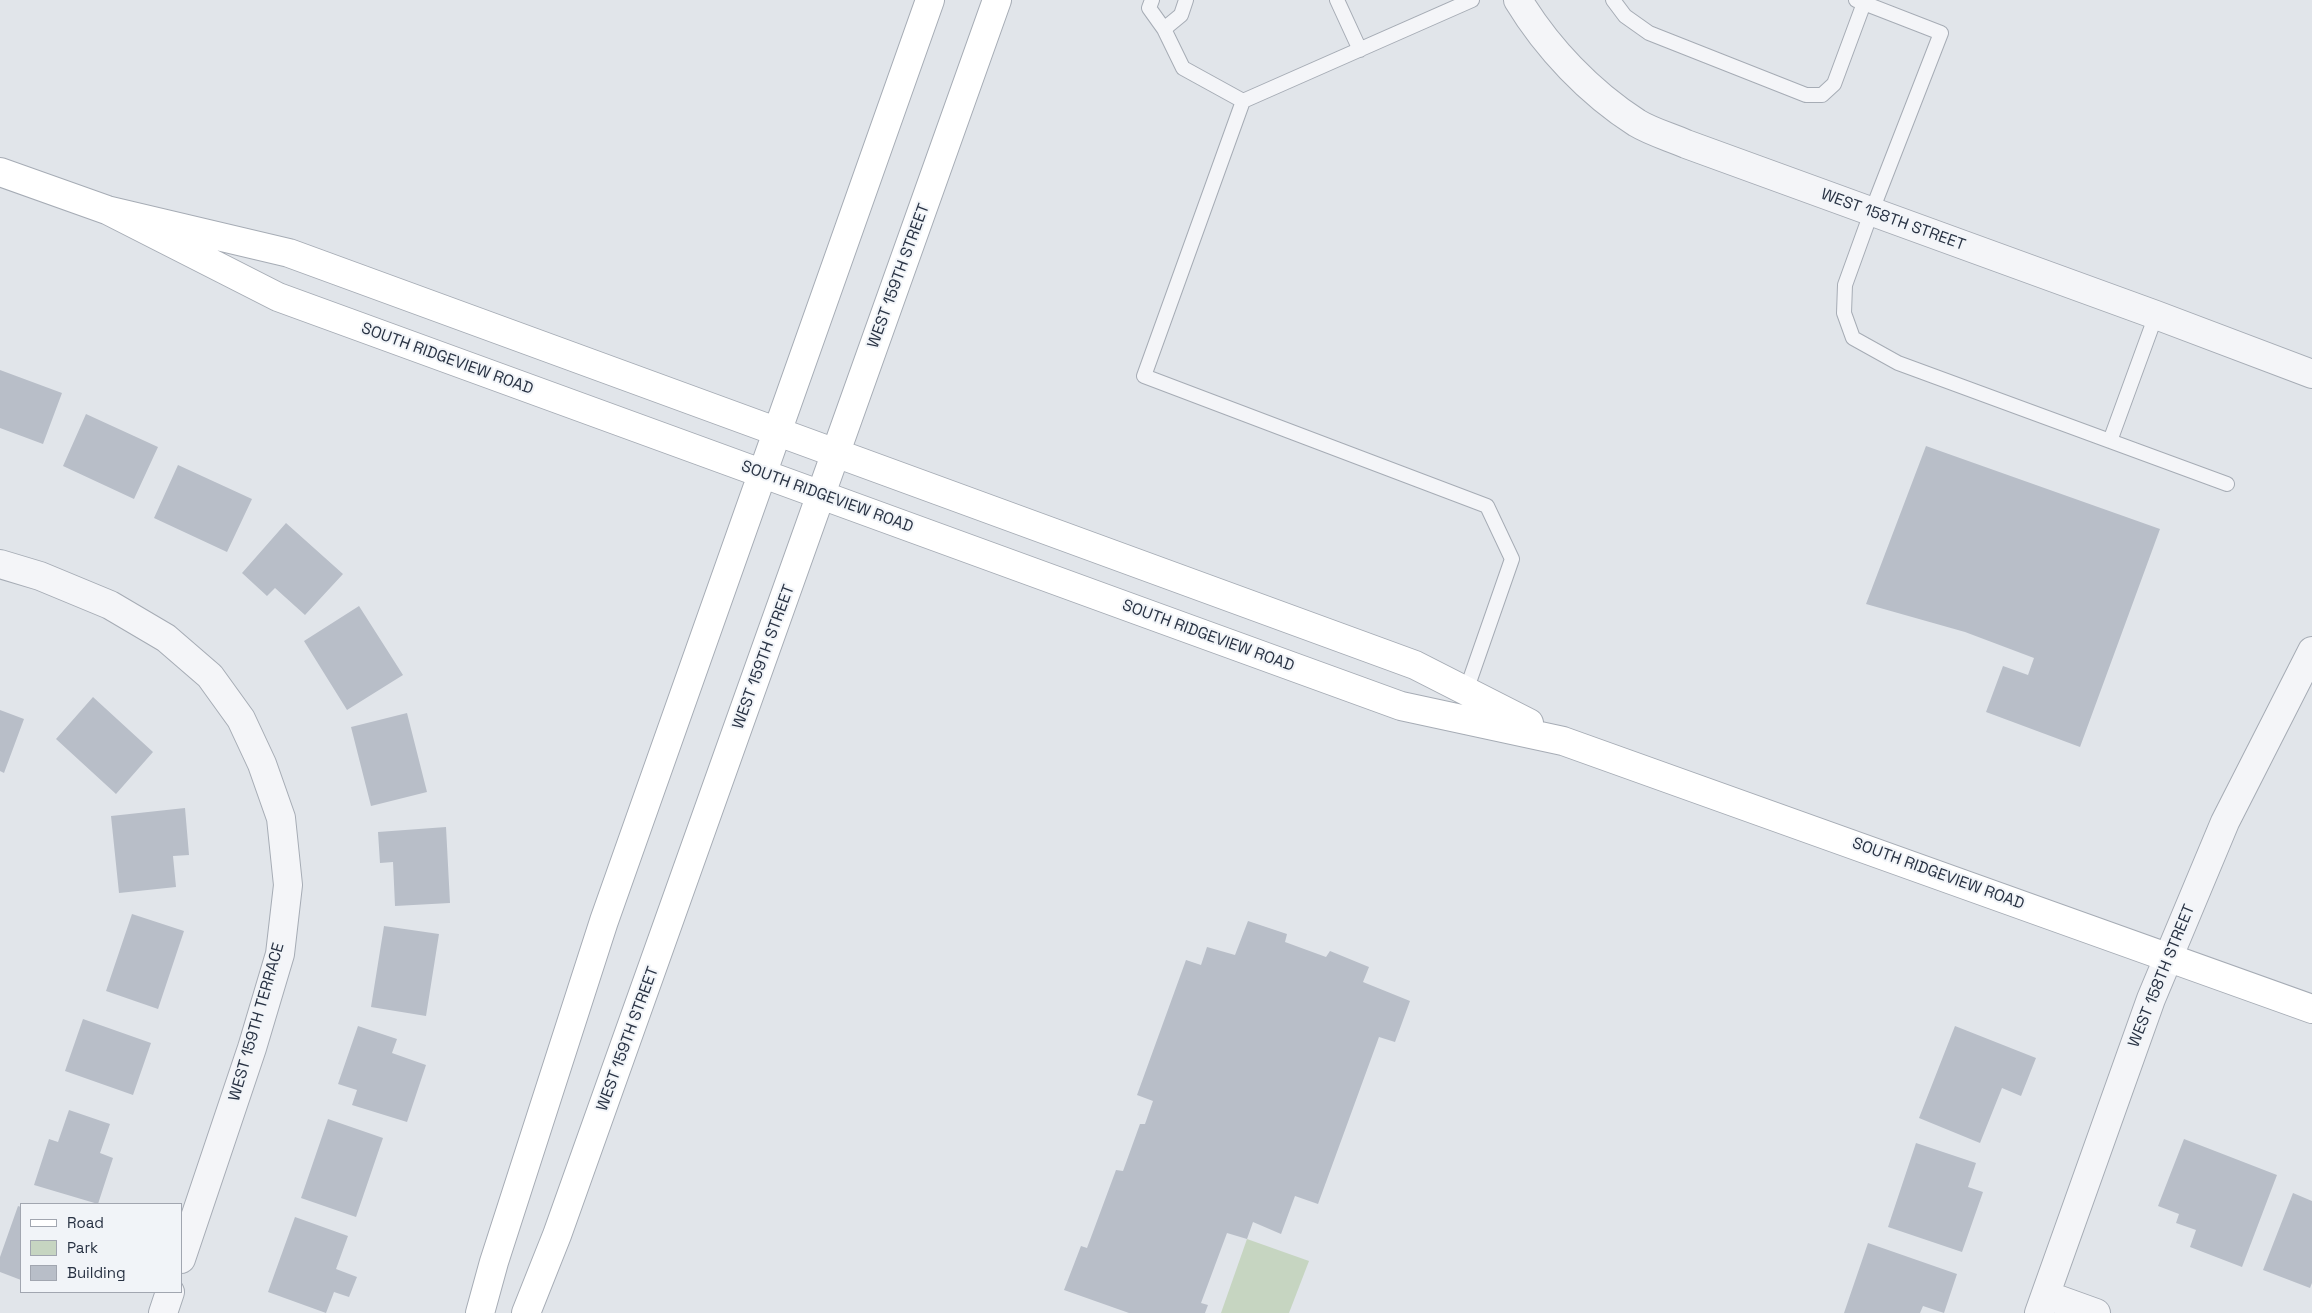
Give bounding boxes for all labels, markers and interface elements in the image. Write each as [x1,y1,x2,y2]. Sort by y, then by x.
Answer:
street label: WEST 158TH STREET [1818,185,1968,255]
street label: WEST 159TH STREET [864,201,934,351]
street label: SOUTH RIDGEVIEW ROAD [358,319,536,399]
street label: SOUTH RIDGEVIEW ROAD [738,457,916,537]
street label: WEST 159TH STREET [729,582,799,732]
street label: SOUTH RIDGEVIEW ROAD [1119,596,1297,676]
street label: SOUTH RIDGEVIEW ROAD [1849,834,2027,914]
street label: WEST 158TH STREET [2125,902,2199,1050]
street label: WEST 159TH TERRACE [225,941,289,1103]
street label: WEST 159TH STREET [593,964,663,1114]
legend [20,1203,182,1293]
text: Road [67,1213,104,1232]
text: Park [67,1238,98,1257]
text: Building [67,1263,126,1282]

